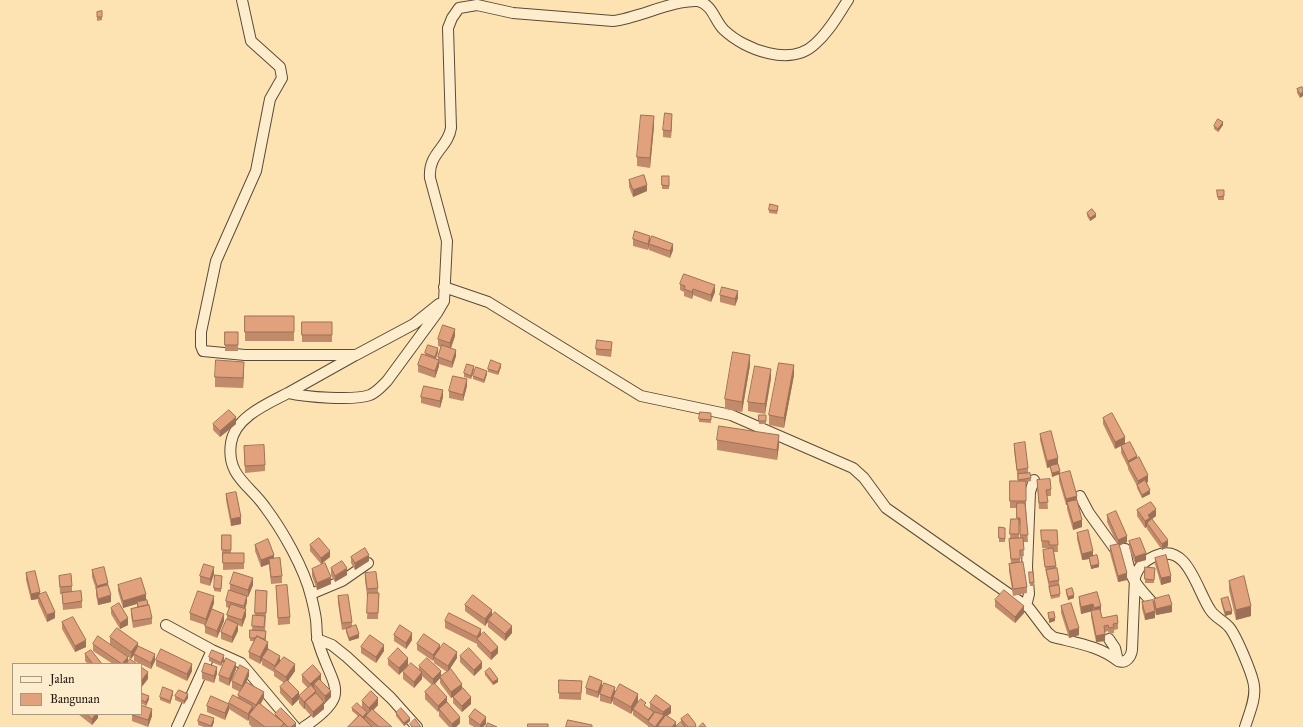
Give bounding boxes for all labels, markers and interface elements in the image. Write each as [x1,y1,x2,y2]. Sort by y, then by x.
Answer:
legend [12,663,142,715]
text: Jalan [50,672,74,686]
text: Bangunan [50,692,100,706]

